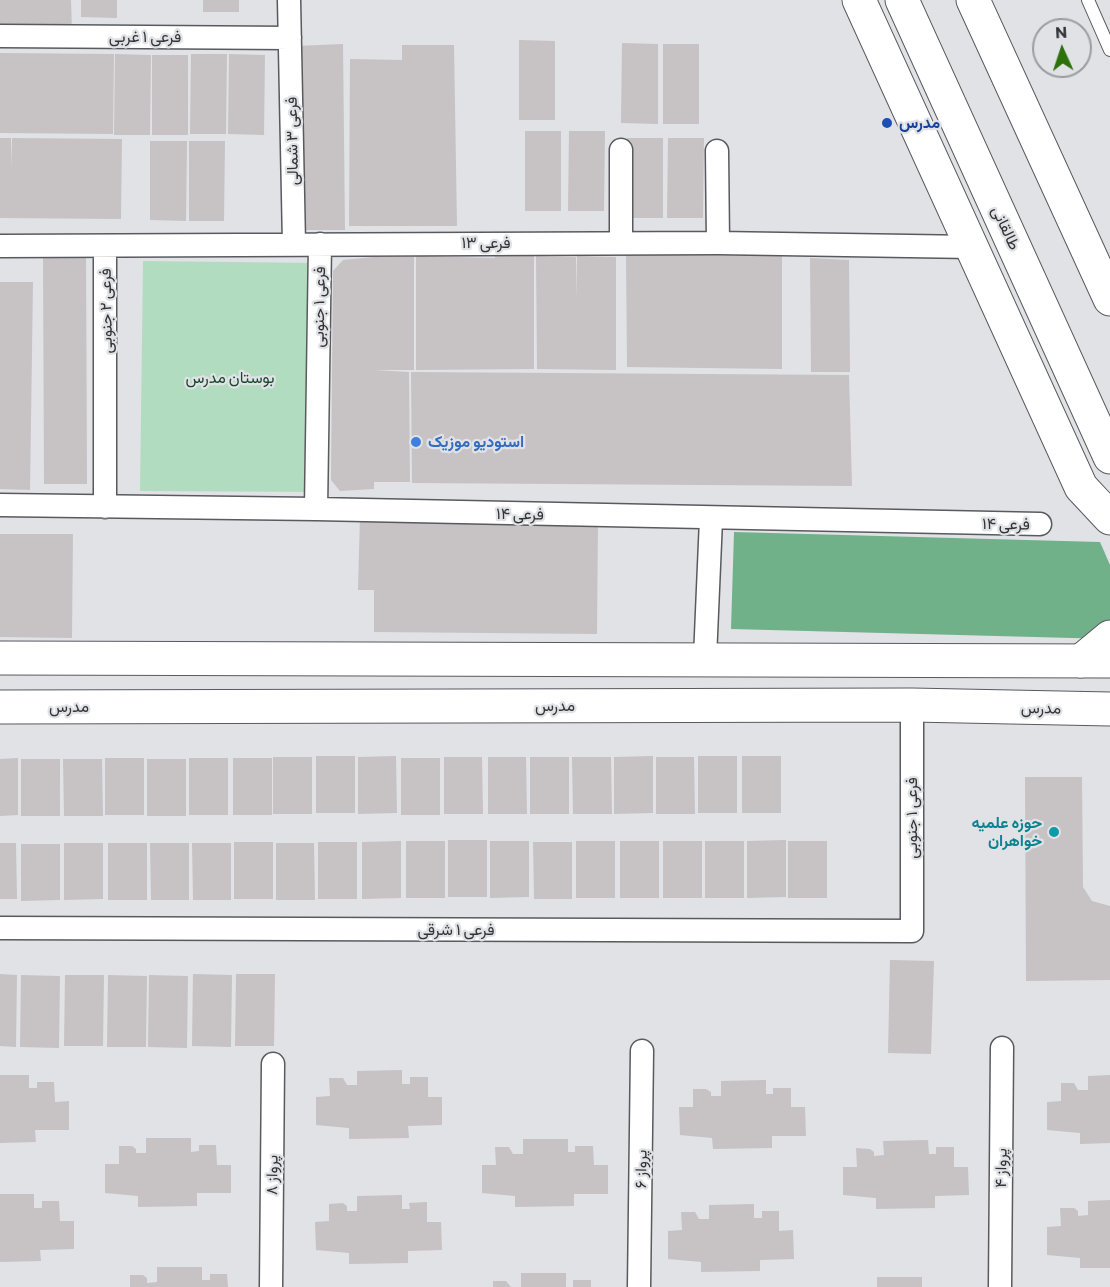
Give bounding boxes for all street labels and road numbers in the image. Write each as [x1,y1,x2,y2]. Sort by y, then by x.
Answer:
street label: فرعی ۱ غربی [109,27,181,47]
street label: فرعی ۳ شمالی [282,97,302,185]
street label: طالقانی [988,203,1024,253]
street label: فرعی ۱۳ [461,233,511,253]
street label: فرعی ۱ جنوبی [309,266,329,348]
street label: فرعی ۲ جنوبی [96,268,116,354]
street label: فرعی ۱۴ [496,504,544,524]
street label: فرعی ۱۴ [982,514,1030,534]
street label: مدرس [535,696,575,716]
street label: مدرس [49,697,89,717]
street label: مدرس [1021,698,1061,718]
street label: فرعی ۱ جنوبی [902,777,922,859]
street label: فرعی ۱ شرقی [417,920,495,940]
street label: پرواز ۴ [991,1148,1011,1188]
street label: پرواز ۶ [631,1150,651,1188]
street label: پرواز ۸ [262,1155,282,1195]

